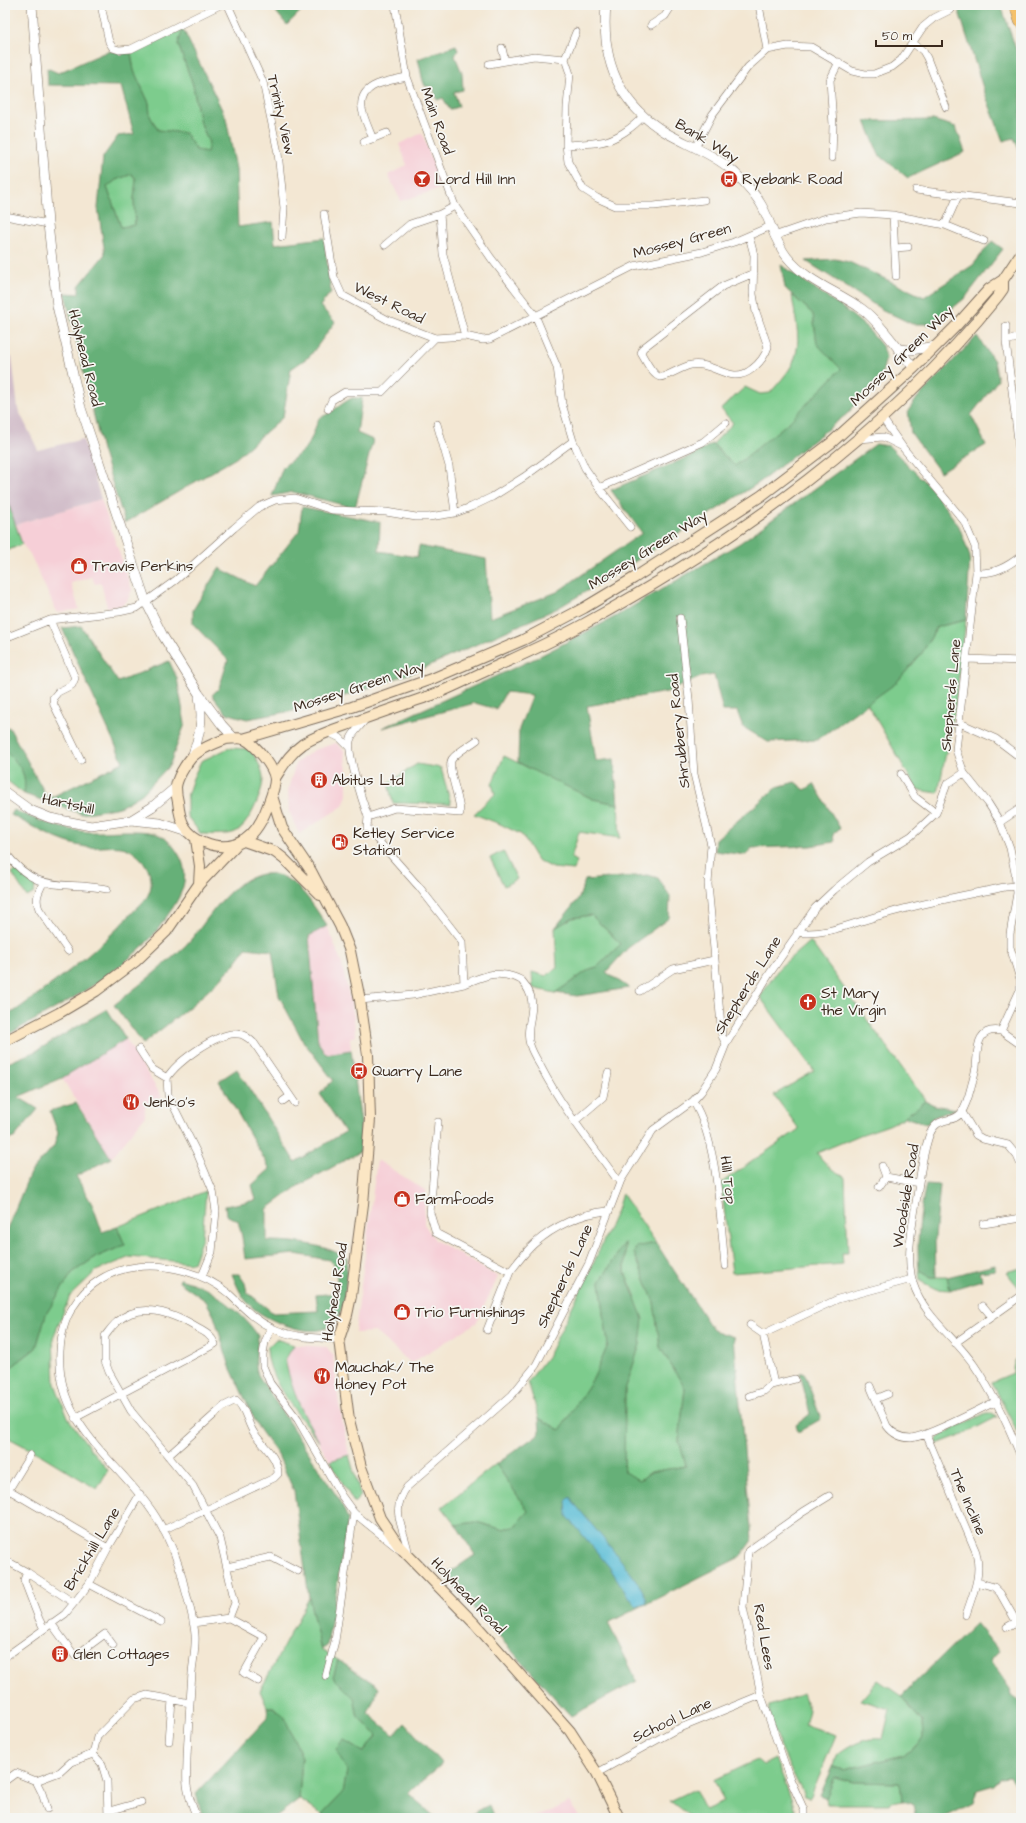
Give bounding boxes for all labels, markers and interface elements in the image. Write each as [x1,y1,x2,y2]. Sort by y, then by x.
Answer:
scale bar [876,22,942,48]
text: 50 m [882,28,913,45]
street label: Trinity View [261,73,300,157]
street label: Main Road [415,84,459,158]
street label: Bank Way [671,114,743,169]
bar icon: Lord Hill Inn [412,169,432,189]
place label: Lord Hill Inn [435,169,516,190]
bus stop icon: Ryebank Road [719,169,739,189]
place label: Ryebank Road [742,169,843,191]
street label: Mossey Green [631,218,734,265]
street label: West Road [350,277,428,329]
street label: Mossey Green Way [846,301,959,412]
street label: Holyhead Road [62,307,107,409]
street label: Mossey Green Way [584,505,712,596]
shop icon: Travis Perkins [69,556,89,576]
place label: Travis Perkins [92,556,194,577]
street label: Shepherds Lane [936,638,966,752]
street label: Mossey Green Way [291,656,428,719]
street label: Shrubbery Road [663,672,696,789]
building icon: Abitus Ltd [309,770,329,790]
place label: Abitus Ltd [332,770,404,791]
street label: Hartshill [40,788,96,820]
place label: Ketley Service Station [353,823,455,861]
fuel station icon: Ketley Service Station [330,832,350,852]
street label: Shepherds Lane [709,932,787,1038]
place label: St Mary the Virgin [821,983,887,1022]
church icon: St Mary the Virgin [798,992,818,1012]
bus stop icon: Quarry Lane [349,1061,369,1081]
place label: Quarry Lane [372,1061,462,1083]
restaurant icon: Jenko's [121,1092,141,1112]
place label: Jenko's [144,1092,196,1113]
street label: Woodside Road [887,1142,925,1249]
street label: Hill Top [715,1155,741,1205]
shop icon: Farmfoods [392,1189,412,1209]
place label: Farmfoods [415,1189,494,1210]
street label: Shepherds Lane [532,1221,598,1331]
street label: Holyhead Road [317,1241,354,1343]
shop icon: Trio Furnishings [392,1302,412,1322]
place label: Trio Furnishings [415,1302,526,1324]
place label: Mauchak/ The Honey Pot [335,1357,434,1396]
restaurant icon: Mauchak/ The Honey Pot [312,1366,332,1386]
street label: The Incline [945,1465,991,1539]
street label: Brickhill Lane [59,1503,125,1595]
street label: Holyhead Road [425,1553,510,1640]
street label: Red Lees [748,1602,780,1672]
building icon: Glen Cottages [50,1644,70,1664]
place label: Glen Cottages [73,1644,170,1666]
street label: School Lane [629,1692,715,1748]

